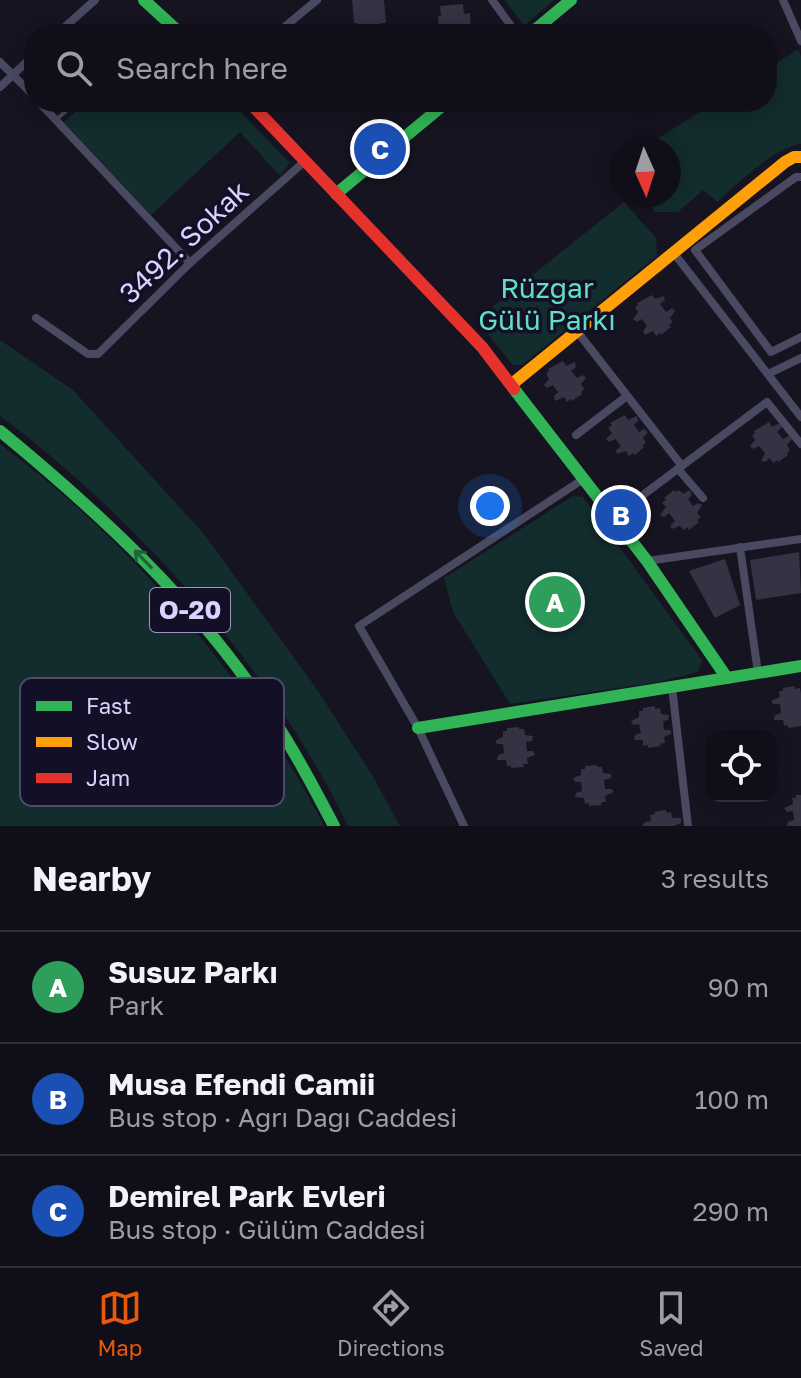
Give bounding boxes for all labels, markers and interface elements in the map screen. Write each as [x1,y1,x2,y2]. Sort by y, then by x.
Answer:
search box [24,24,777,112]
icon: search [52,46,96,90]
text: Search here [116,50,288,86]
pin: C [354,119,406,179]
north arrow [609,136,681,208]
street label: 3492. Sokak [112,174,255,310]
park label: Rüzgar Gülü Parkı [478,271,616,336]
pin: B [595,485,647,545]
your location [470,486,510,526]
one-way arrow [134,550,153,569]
pin: A [529,572,581,632]
road number: O-20 [150,588,230,632]
legend [20,678,284,806]
text: Fast [86,692,132,719]
text: Slow [86,728,138,755]
map controls [705,730,777,802]
button: locate [705,730,777,802]
text: Jam [86,764,130,791]
text: Nearby [32,858,152,898]
text: 3 results [661,863,769,894]
text: Susuz Parkı [108,954,278,990]
text: A [49,972,67,1003]
text: 90 m [708,972,769,1003]
text: Park [108,990,164,1021]
text: Musa Efendi Camii [108,1066,375,1102]
text: B [49,1084,67,1115]
text: 100 m [695,1084,769,1115]
text: Bus stop · Ağrı Dağı Caddesi [108,1102,457,1133]
text: Demirel Park Evleri [108,1178,386,1214]
text: C [49,1196,67,1227]
text: 290 m [693,1196,769,1227]
text: Bus stop · Gülüm Caddesi [108,1214,426,1245]
tab: Map [97,1286,142,1361]
tab: Directions [337,1286,445,1361]
tab: Saved [639,1286,704,1361]

